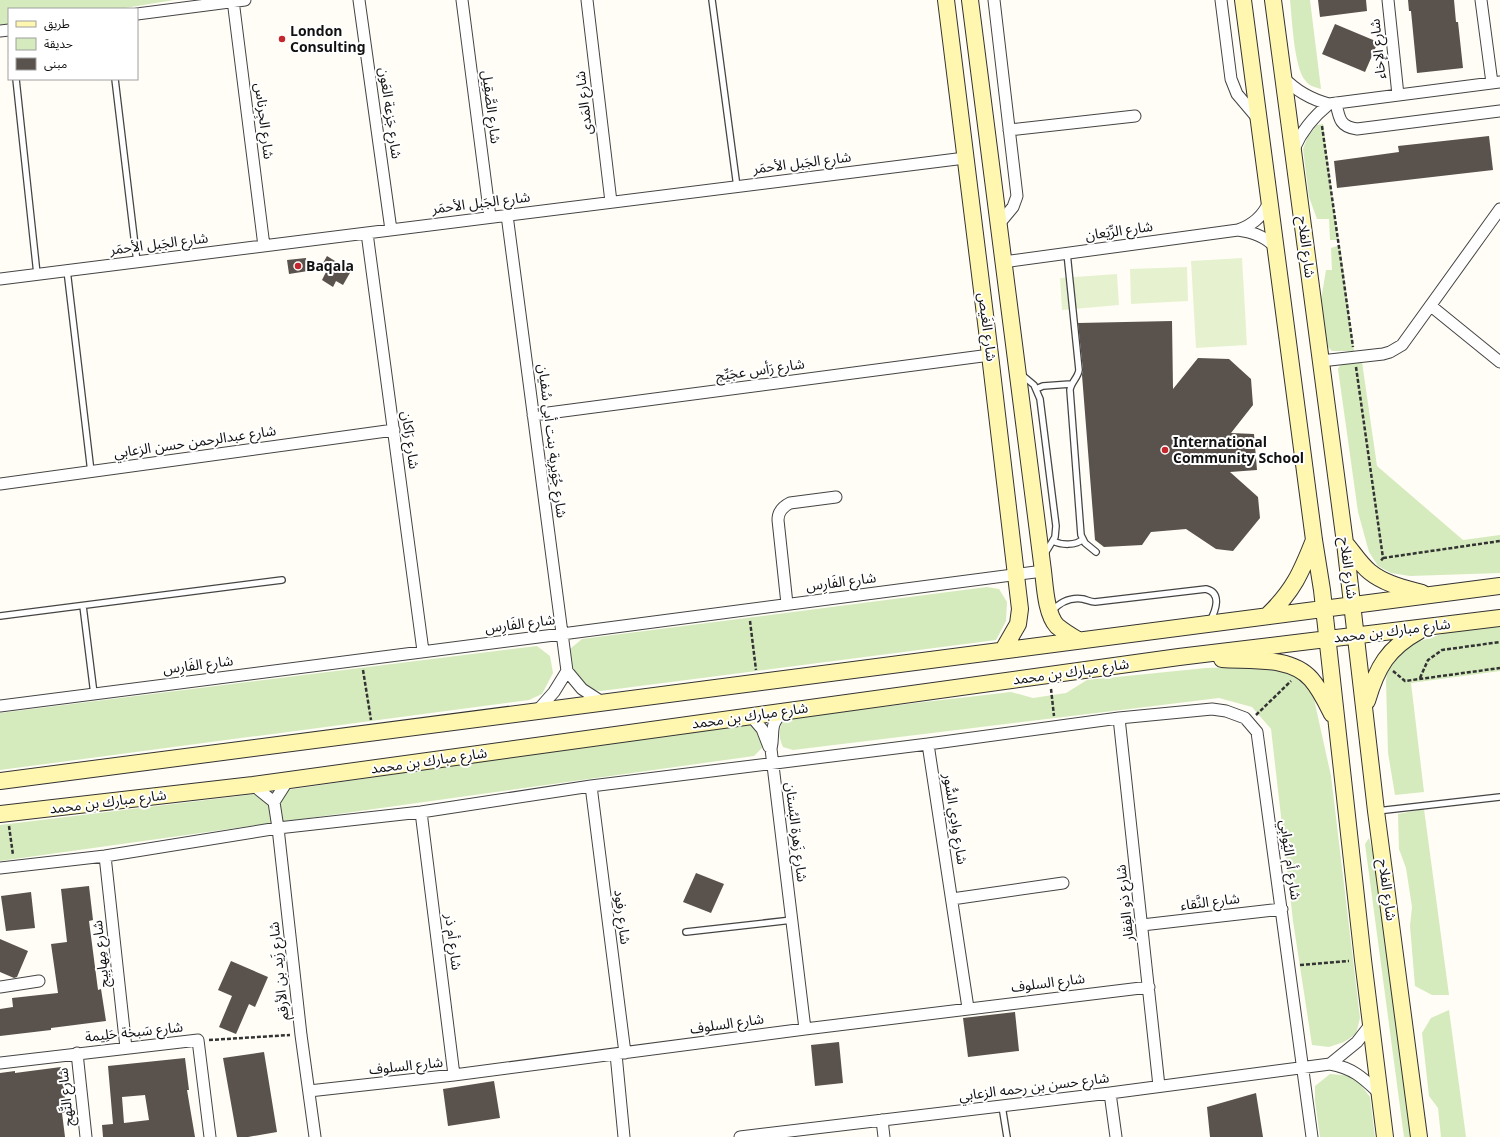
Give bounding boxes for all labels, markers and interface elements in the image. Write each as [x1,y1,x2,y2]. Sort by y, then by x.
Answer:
legend [8,8,138,80]
text: طريق [44,12,70,37]
place label: London Consulting [290,17,366,62]
street label: شارع الإخاء [1360,17,1396,81]
text: حديقة [44,32,73,57]
marker: London Consulting [277,34,287,44]
text: مبنى [44,52,67,77]
street label: شارع جَزعة العَون [369,65,411,161]
street label: شارع الصَّقِيل [472,69,510,145]
street label: شارع المَدى [566,69,602,137]
street label: شارع الجِرناس [245,81,283,161]
street label: شارع الجَبل الأحمَر [750,143,853,184]
street label: شارع الجَبل الأحمَر [429,183,532,224]
street label: شارع الرِّيَعان [1083,212,1155,250]
street label: شارع الفلاح [1288,214,1324,280]
street label: شارع الجَبل الأحمَر [107,224,210,265]
place label: Baqala [306,252,354,281]
marker: Baqala [293,261,303,271]
street label: شارع الغَيص [968,291,1006,363]
street label: شارع رَأس عجَيِّج [713,349,807,391]
street label: شارع جُوَيرِية بنت أبي سُفيان [528,362,576,520]
street label: شارع رَاكان [392,409,428,471]
street label: شارع عبدالرحمن حسن الزعابي [112,416,278,468]
place label: International Community School [1173,428,1304,473]
marker: International Community School [1160,445,1170,455]
street label: شارع الفلاح [1330,535,1366,601]
street label: شارع الفَارِس [804,563,878,601]
street label: شارع الفَارِس [483,605,557,643]
street label: شارع مبارك بن محمد [1332,609,1452,653]
street label: شارع الفَارِس [161,646,235,684]
street label: شارع مبارك بن محمد [1011,649,1131,695]
street label: شارع مبارك بن محمد [690,693,810,739]
street label: شارع مبارك بن محمد [369,738,489,784]
street label: شارع وادِي السُّور [933,770,977,867]
street label: شارع مبارك بن محمد [48,780,168,824]
street label: شارع زَهرة البُستان [775,780,817,884]
street label: شارع أم اليُوابِي [1270,818,1310,902]
street label: شارع الفلاح [1368,857,1406,923]
street label: شارع ذو الفِقار [1107,863,1144,944]
street label: شارع النَّقاء [1179,884,1241,920]
street label: شارع رفود [604,888,640,946]
street label: شارع أم ذر [435,911,471,972]
street label: شارع مِهابِيج [83,919,119,989]
street label: شارع زَيد بن الأرقم [259,920,299,1022]
street label: شارع السلوف [1009,964,1087,1002]
street label: شارع السلوف [688,1004,766,1044]
street label: شارع سَبخة حَلِيمة [83,1012,185,1052]
street label: شارع السلوف [368,1048,445,1084]
street label: شارع حسن بن رحمه الزعابي [957,1063,1111,1111]
street label: شارع النَّهج [48,1066,83,1128]

